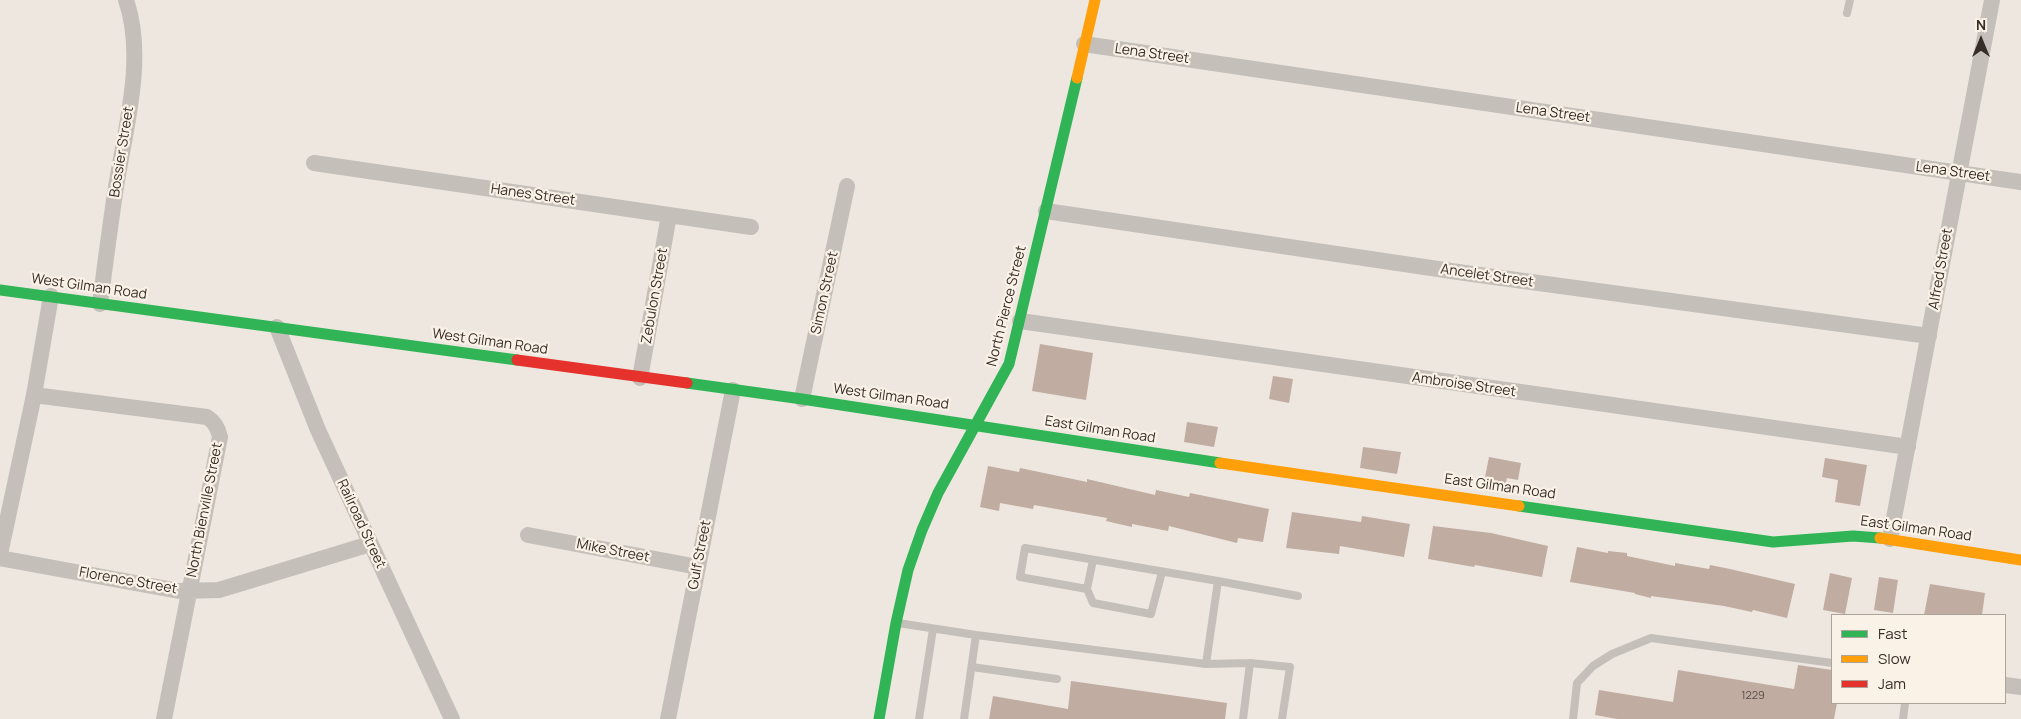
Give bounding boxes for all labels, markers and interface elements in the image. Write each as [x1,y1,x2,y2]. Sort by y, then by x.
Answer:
north arrow [1956,15,2006,65]
text: N [1976,15,1986,34]
street label: Lena Street [1114,40,1190,68]
street label: Lena Street [1515,99,1591,127]
street label: Bossier Street [107,105,137,199]
street label: Lena Street [1915,158,1991,186]
street label: Hanes Street [490,181,576,209]
street label: Alfred Street [1926,227,1956,311]
street label: North Pierce Street [984,244,1030,368]
street label: Zebulon Street [638,247,672,345]
street label: Simon Street [808,250,842,336]
street label: Ancelet Street [1439,261,1535,291]
street label: West Gilman Road [30,271,148,303]
street label: West Gilman Road [431,326,549,358]
street label: Ambroise Street [1411,369,1517,401]
street label: West Gilman Road [832,381,950,413]
street label: East Gilman Road [1043,413,1157,447]
street label: North Bienville Street [184,441,226,579]
street label: East Gilman Road [1443,471,1557,503]
street label: Railroad Street [333,477,389,571]
street label: East Gilman Road [1859,513,1973,545]
street label: Gulf Street [685,519,715,591]
street label: Mike Street [575,536,651,566]
street label: Florence Street [78,564,178,598]
legend [1831,614,2006,704]
text: Fast [1878,623,1907,644]
text: Slow [1878,648,1911,669]
text: Jam [1878,673,1906,694]
house number: 1229 [1741,689,1765,703]

